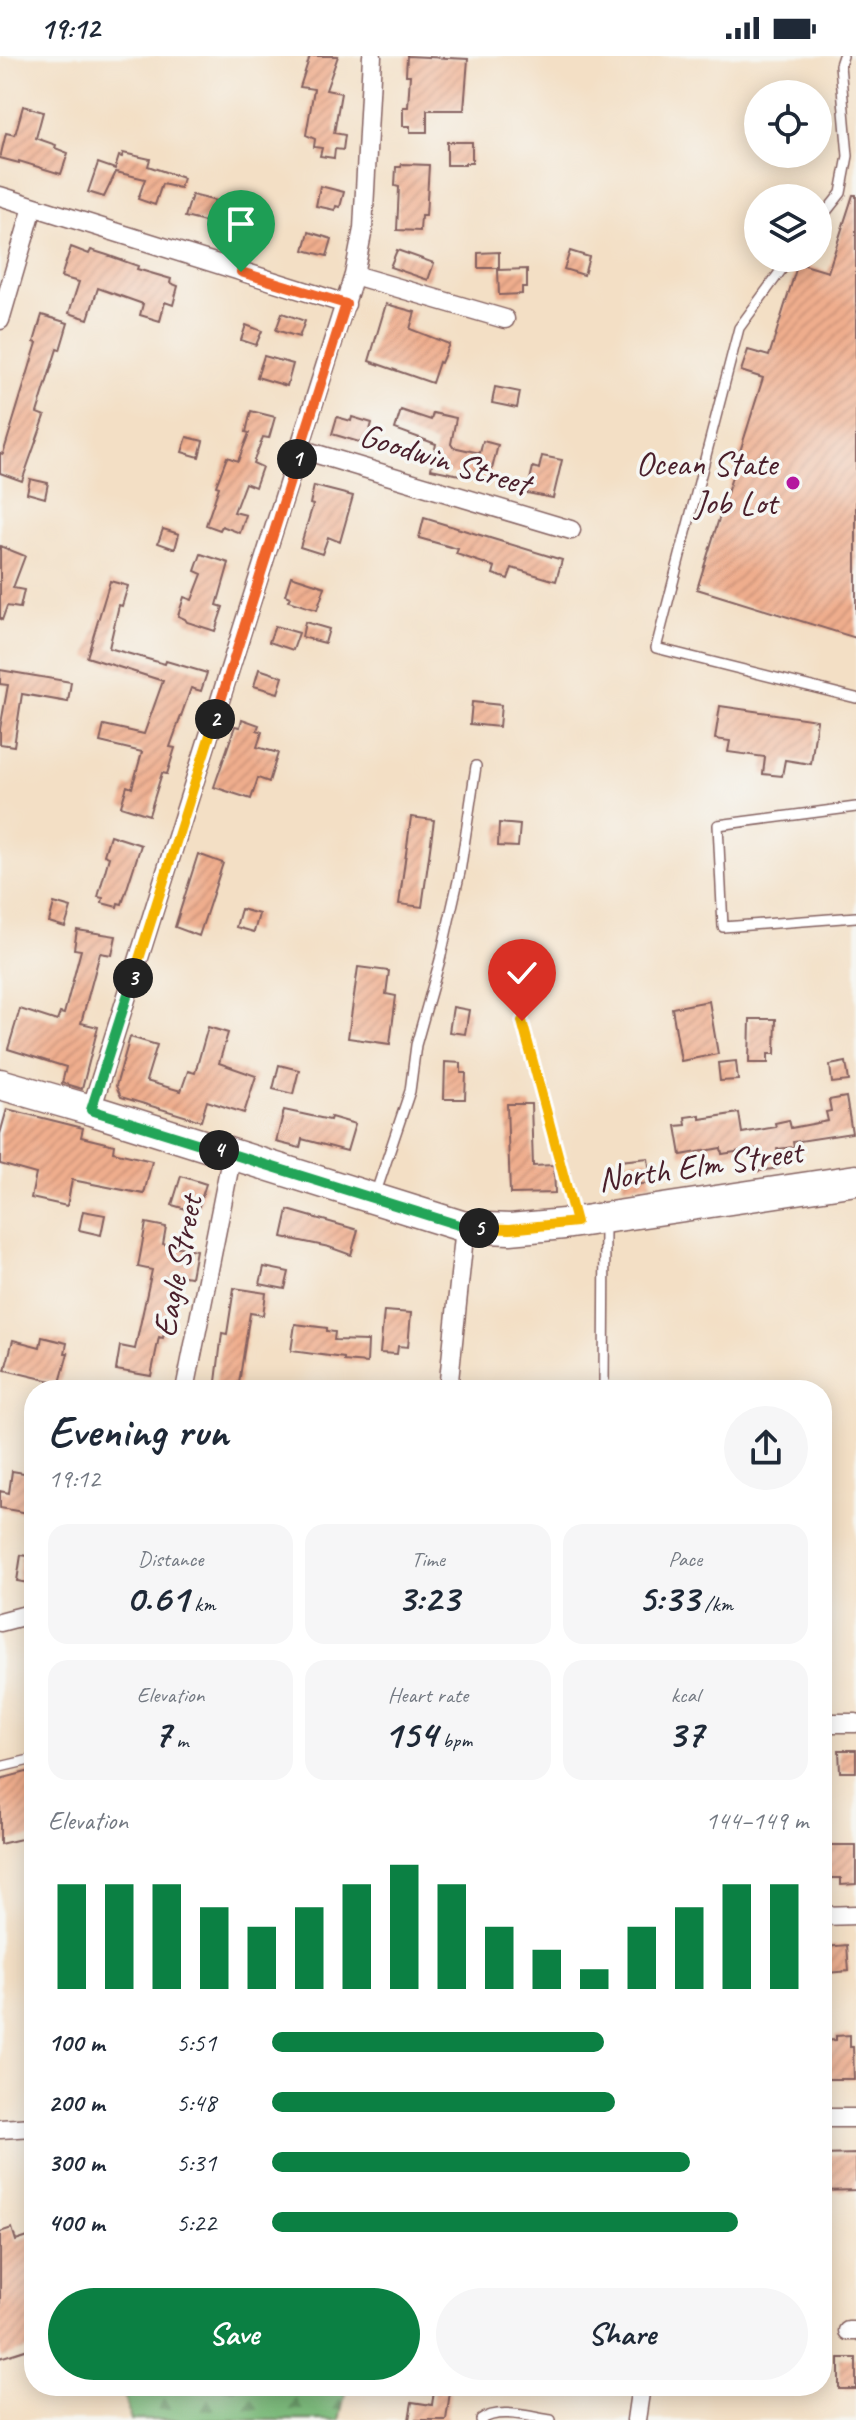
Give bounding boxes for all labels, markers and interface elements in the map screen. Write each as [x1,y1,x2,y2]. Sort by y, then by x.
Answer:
text: 19:12 [40,9,100,47]
map controls [744,80,832,272]
button: locate [744,80,832,168]
button: layers [744,184,832,272]
pin [207,190,275,272]
icon: arrive [219,202,263,246]
street label: Goodwin Street [355,413,540,507]
pin: 1 [277,439,317,479]
place label: Ocean State Job Lot [636,442,781,524]
text: 1 [292,445,302,473]
marker: Ocean State Job Lot [784,474,802,492]
pin: 2 [195,699,235,739]
text: 2 [210,705,220,733]
pin [488,939,556,1021]
icon: check [500,951,544,995]
pin: 3 [113,958,153,998]
text: 3 [128,964,138,992]
street label: North Elm Street [595,1129,809,1201]
pin: 4 [199,1130,239,1170]
text: 4 [214,1136,224,1164]
street label: Eagle Street [142,1188,212,1340]
pin: 5 [459,1208,499,1248]
text: 5 [474,1214,484,1242]
text: Evening run [48,1404,228,1459]
button: share [724,1406,808,1490]
text: 19:12 [48,1462,100,1495]
text: Distance [138,1545,203,1573]
text: Time [411,1545,445,1573]
text: Pace [668,1545,702,1573]
text: 0.61 [126,1573,189,1623]
text: 3:23 [397,1573,459,1623]
text: 5:33 [638,1573,699,1623]
text: km [189,1590,215,1618]
text: /km [699,1590,733,1618]
text: Elevation [137,1681,205,1709]
text: Heart rate [388,1681,468,1709]
text: kcal [671,1681,700,1709]
text: 7 [153,1709,171,1759]
text: 154 [384,1709,437,1759]
text: 37 [667,1709,703,1759]
text: m [171,1726,188,1754]
text: bpm [437,1726,472,1754]
text: Elevation [48,1804,128,1837]
text: 144–149 m [705,1804,808,1837]
text: 100 m [48,2026,104,2059]
text: 5:51 [176,2026,216,2059]
text: 200 m [48,2086,104,2119]
text: 5:48 [176,2086,216,2119]
text: 300 m [48,2146,104,2179]
text: 5:31 [176,2146,216,2179]
text: 400 m [48,2206,104,2239]
text: 5:22 [176,2206,216,2239]
button: Save [48,2288,420,2380]
button: Share [436,2288,808,2380]

